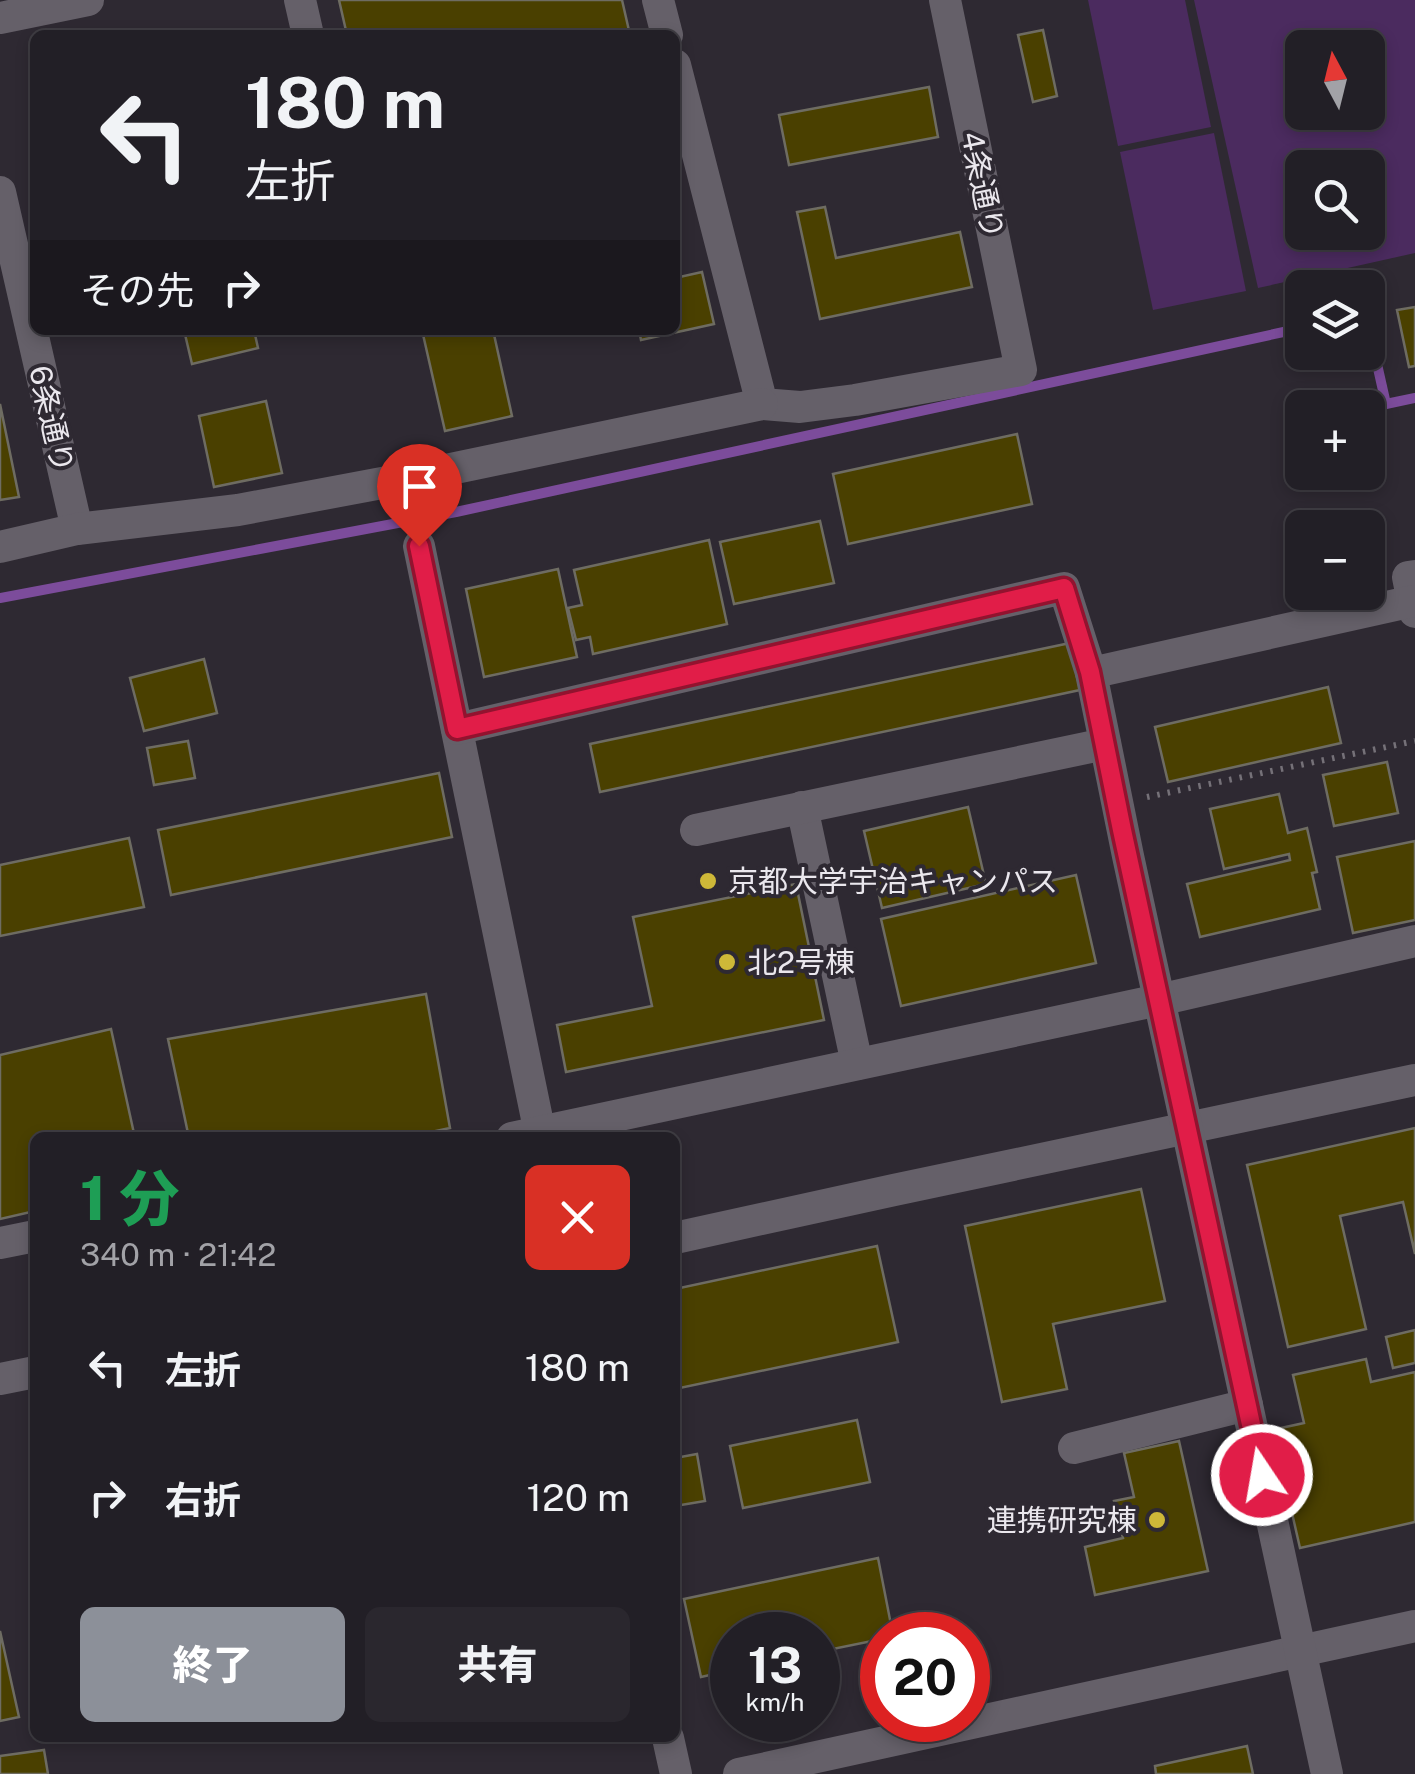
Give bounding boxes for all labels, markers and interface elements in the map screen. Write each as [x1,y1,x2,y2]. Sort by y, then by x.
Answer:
north arrow [1285,30,1385,130]
map controls [1285,30,1385,610]
text: 180 m [245,61,445,144]
icon: left [80,70,210,200]
street label: 4条通り [954,128,1012,242]
button: search [1285,150,1385,250]
text: 左折 [245,154,335,207]
icon: right [214,260,269,315]
text: その先 [80,268,194,313]
button: layers [1285,270,1385,370]
street label: 6条通り [22,362,82,476]
button: + [1285,390,1385,490]
pin [377,444,462,547]
icon: arrive [392,459,447,514]
button: − [1285,510,1385,610]
place label: 京都大学宇治キャンパス [728,863,1058,899]
marker: 京都大学宇治キャンパス [697,870,719,892]
place label: 北2号棟 [747,944,855,980]
marker: 北2号棟 [716,951,738,973]
text: 1 分 [80,1163,179,1234]
button: close [525,1165,630,1270]
text: 340 m · 21:42 [80,1236,276,1273]
icon: left [80,1340,135,1395]
text: 180 m [525,1345,630,1390]
text: 左折 [165,1348,241,1393]
position arrow [1210,1423,1314,1527]
icon: right [80,1470,135,1525]
text: 120 m [527,1475,630,1520]
text: 右折 [165,1478,241,1523]
place label: 連携研究棟 [987,1502,1137,1538]
marker: 連携研究棟 [1146,1509,1168,1531]
button: 終了 [80,1607,345,1722]
button: 共有 [365,1607,630,1722]
speed limit sign: 20 [860,1612,990,1742]
text: 13 [748,1635,802,1694]
text: km/h [746,1687,804,1717]

